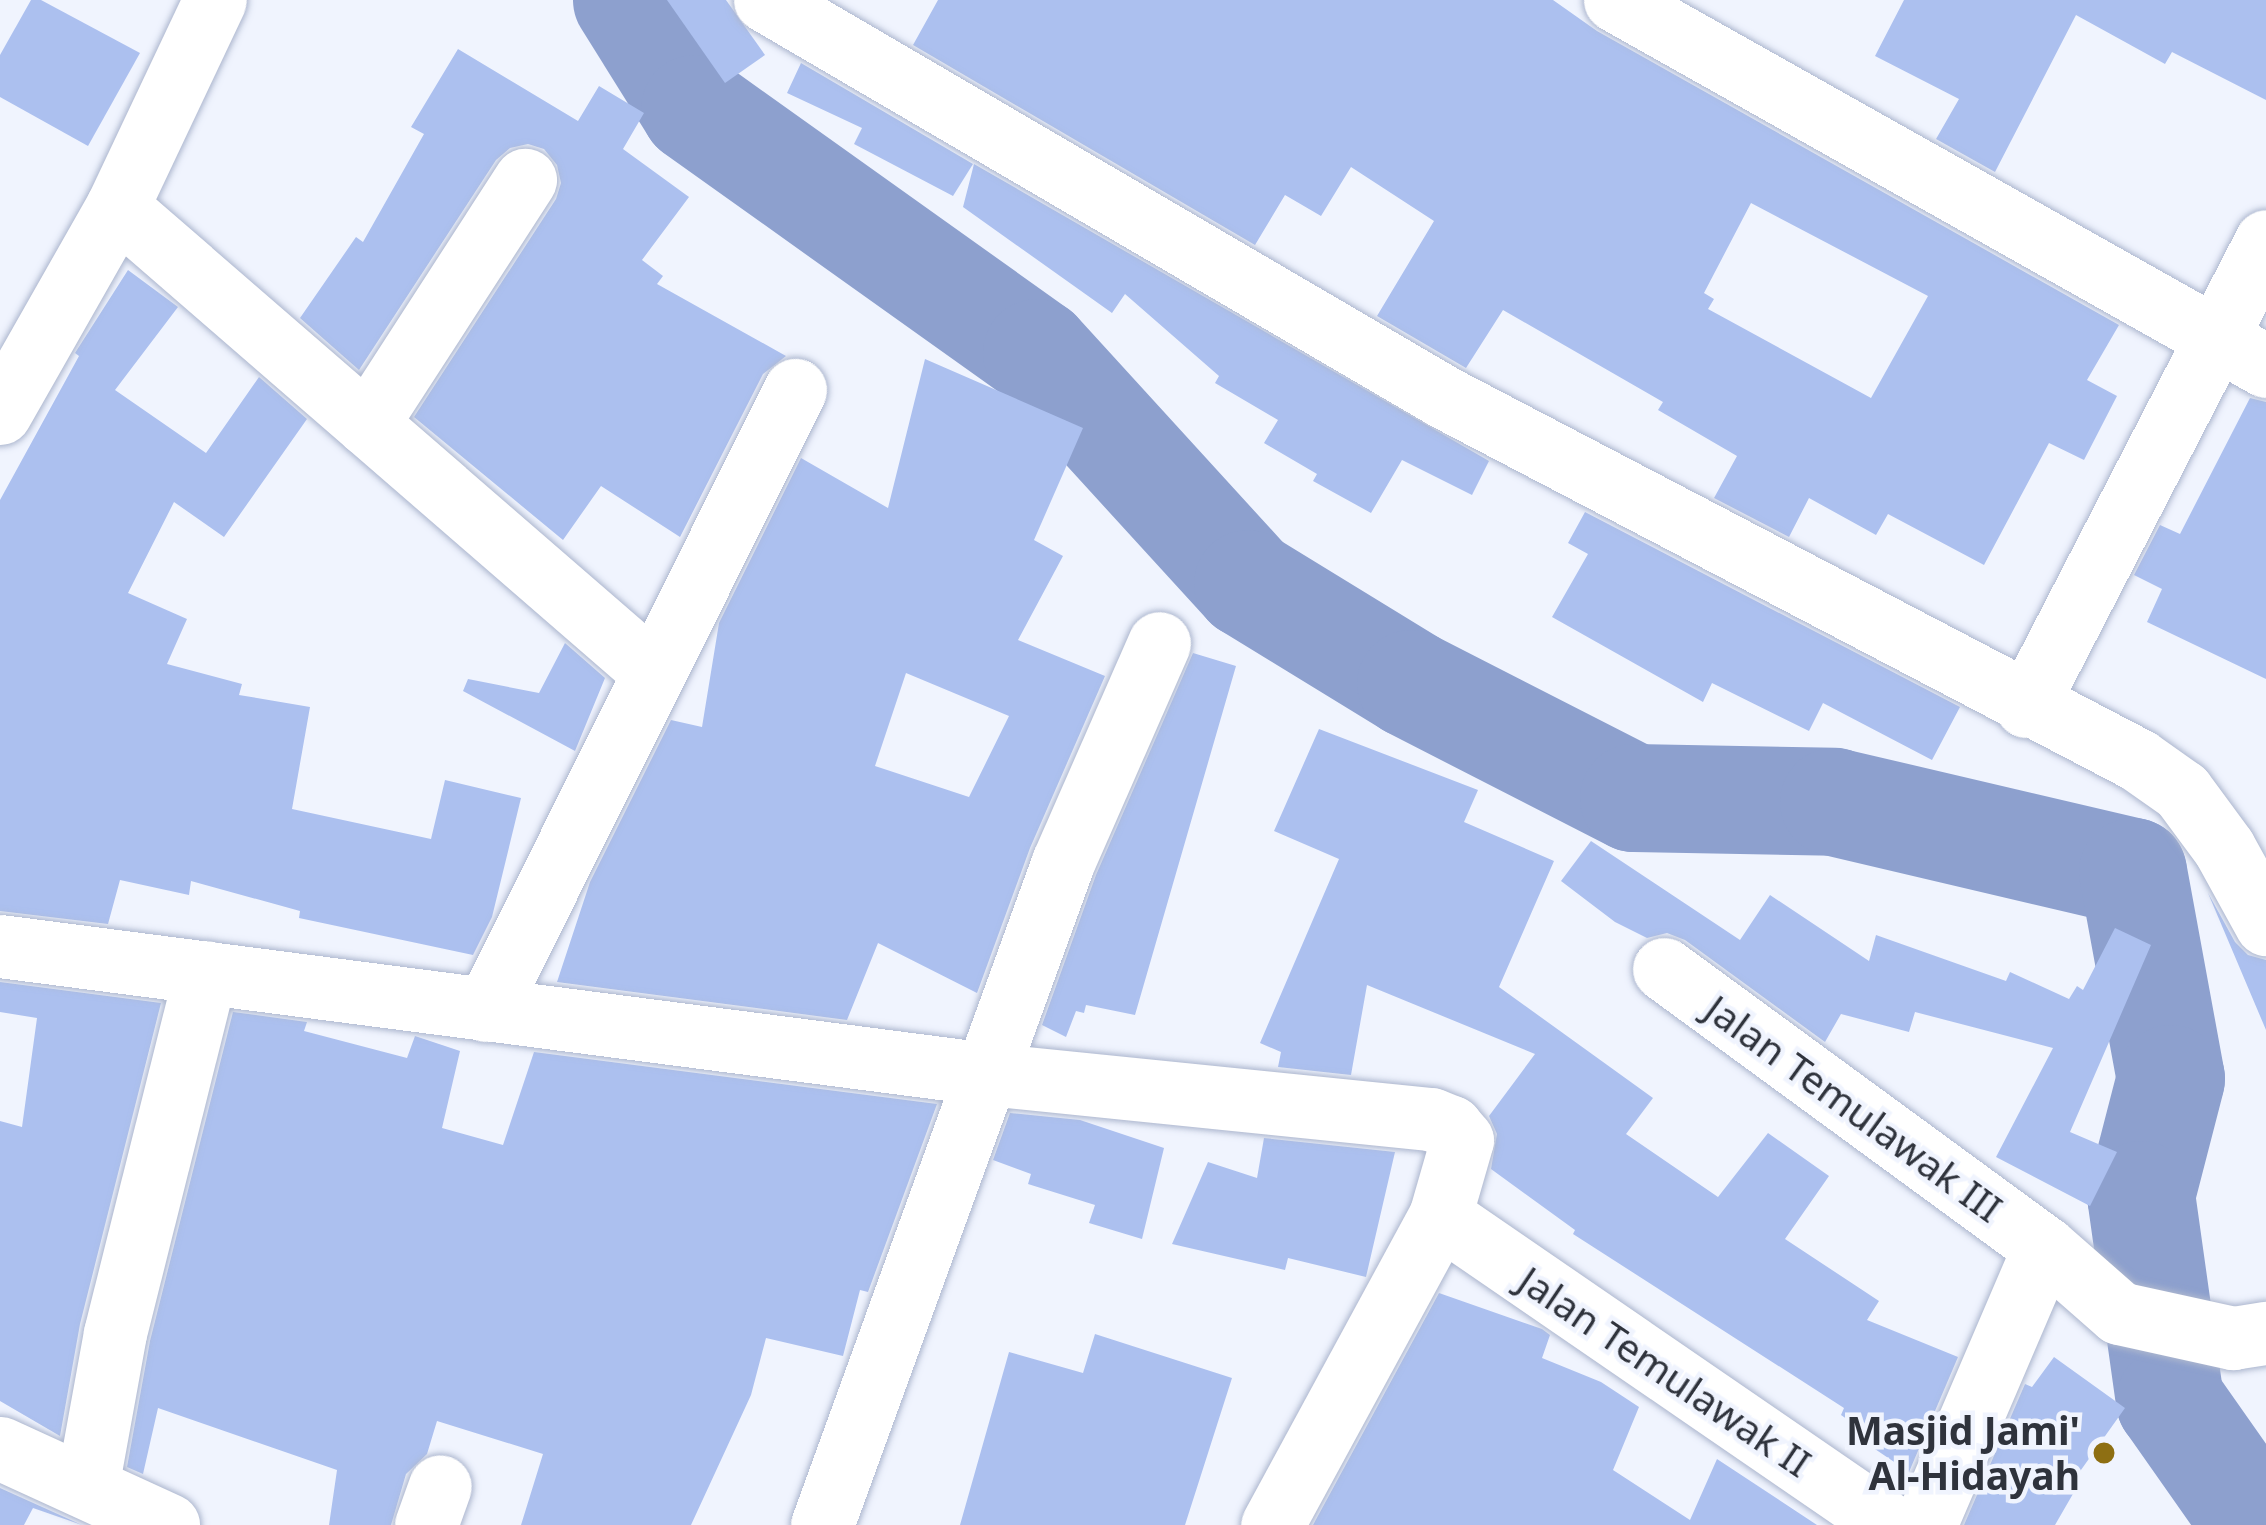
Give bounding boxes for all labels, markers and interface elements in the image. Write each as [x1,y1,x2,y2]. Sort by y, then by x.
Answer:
street label: Jalan Temulawak III [1697,985,2011,1231]
street label: Jalan Temulawak II [1510,1256,1820,1486]
place label: Masjid Jami' Al-Hidayah [1846,1408,2080,1499]
marker: Masjid Jami' Al-Hidayah [2091,1440,2117,1466]

